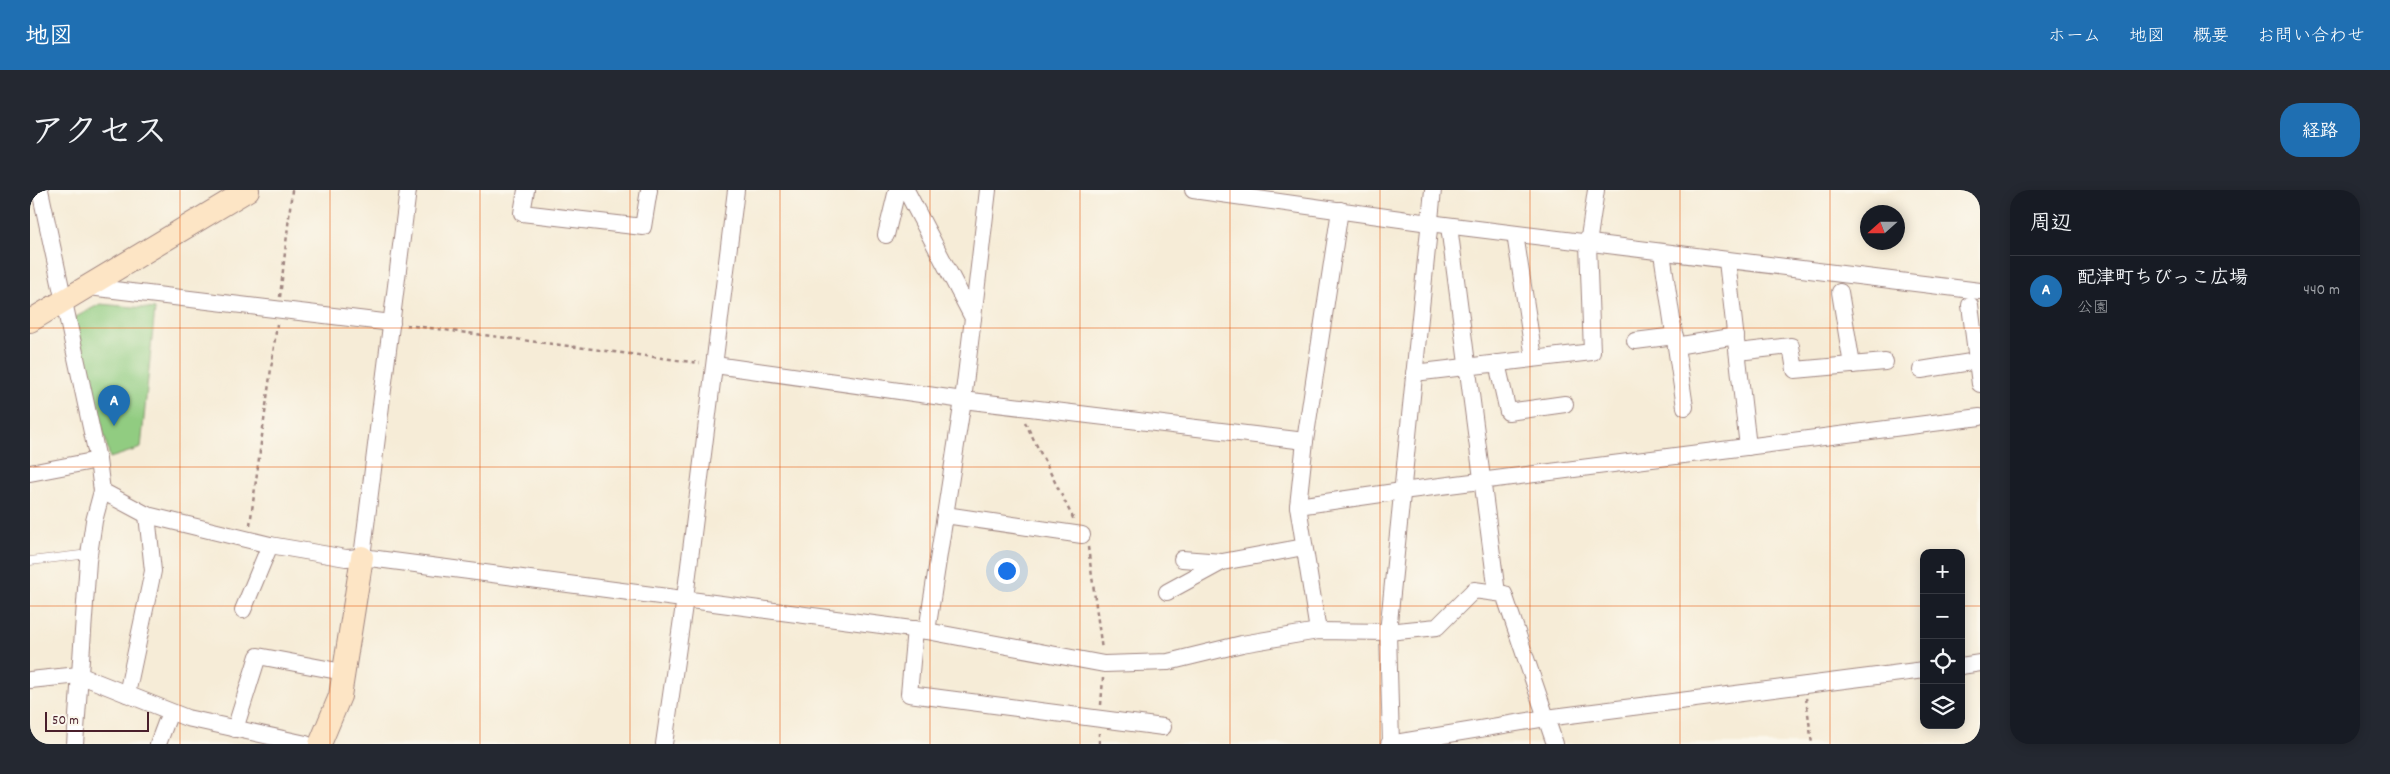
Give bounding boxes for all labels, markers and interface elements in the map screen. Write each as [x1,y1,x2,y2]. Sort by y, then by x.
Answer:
text: 地図 [25,21,73,55]
text: ホーム [2048,25,2101,50]
text: 地図 [2129,25,2165,50]
text: 概要 [2193,25,2229,50]
text: お問い合わせ [2257,25,2365,50]
button: 経路 [2280,103,2360,157]
text: アクセス [30,110,168,160]
north arrow [1860,205,1905,250]
text: 周辺 [2030,210,2072,240]
text: 配津町ちびっこ広場 [2077,266,2248,293]
text: A [2042,279,2050,302]
text: 440 m [2303,279,2340,302]
text: 公園 [2077,297,2109,320]
pin: A [98,385,130,426]
map controls [1920,549,1965,729]
button: + [1920,549,1965,594]
your location [994,558,1020,584]
button: − [1920,594,1965,639]
button: locate [1920,639,1965,684]
button: layers [1920,684,1965,729]
scale bar [45,709,149,732]
text: 50 m [52,711,79,731]

